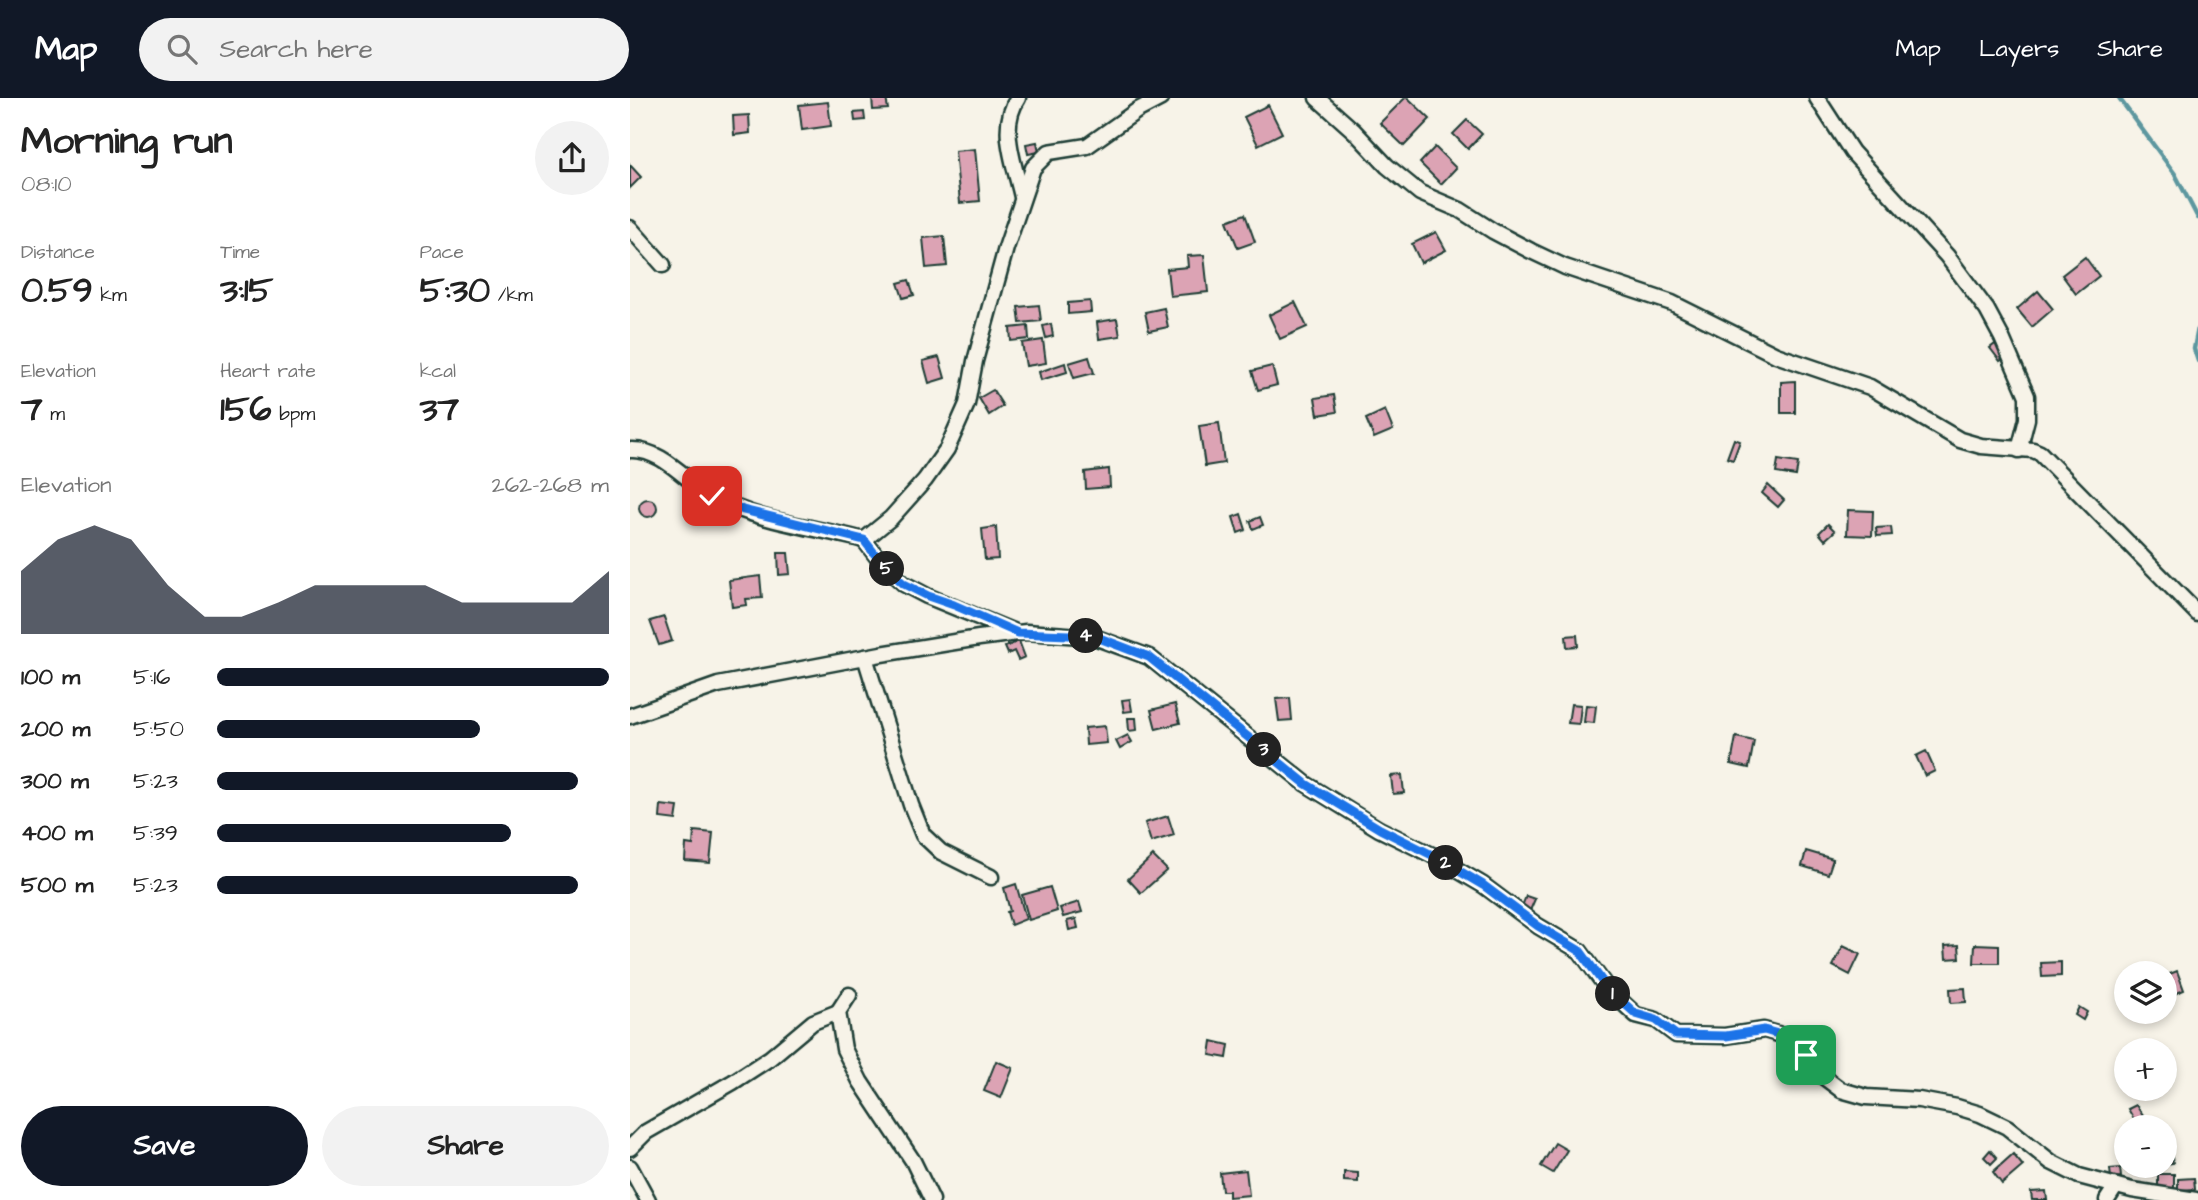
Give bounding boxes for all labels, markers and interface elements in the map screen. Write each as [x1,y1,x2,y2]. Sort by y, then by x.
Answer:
search box [139,18,629,81]
text: Map [35,26,97,72]
icon: search [163,30,201,68]
text: Search here [219,31,373,67]
text: Map [1896,32,1941,66]
text: Layers [1979,32,2059,66]
text: Share [2097,32,2163,66]
text: Morning run [21,116,233,168]
button: share [535,121,609,195]
text: 08:10 [21,168,72,200]
text: Distance [21,239,95,266]
text: Time [220,239,260,266]
text: Pace [420,239,464,266]
text: 0.59 [21,266,93,315]
text: 3:15 [220,266,273,315]
text: 5:30 [420,266,490,315]
text: km [93,282,127,309]
text: /km [490,282,533,309]
text: Elevation [21,358,96,385]
text: Heart rate [220,358,316,385]
text: kcal [420,358,456,385]
text: 7 [21,385,43,434]
text: 156 [220,385,272,434]
text: 37 [420,385,459,434]
text: m [43,401,65,428]
text: bpm [272,401,315,428]
pin [682,466,742,526]
text: Elevation [21,469,112,501]
text: 262–268 m [492,469,609,501]
icon: check [693,477,731,515]
pin: 5 [870,552,904,587]
text: 5 [880,555,893,582]
pin: 4 [1068,618,1104,654]
text: 4 [1079,622,1092,649]
text: 100 m [21,661,80,693]
text: 5:16 [133,661,171,693]
text: 200 m [21,713,90,745]
text: 5:50 [133,713,184,745]
pin: 3 [1246,732,1282,768]
text: 3 [1259,736,1268,763]
text: 300 m [21,765,89,797]
text: 5:23 [133,765,178,797]
text: 400 m [21,817,93,849]
text: 5:39 [133,817,178,849]
pin: 2 [1428,846,1464,880]
text: 2 [1440,849,1451,876]
text: 500 m [21,869,93,901]
text: 5:23 [133,869,178,901]
map controls [2114,961,2177,1178]
button: layers [2114,961,2177,1024]
pin: 1 [1595,976,1630,1012]
text: 1 [1611,980,1614,1007]
pin [1776,1025,1836,1085]
icon: arrive [1787,1036,1825,1074]
button: + [2114,1038,2177,1101]
button: Save [21,1106,308,1186]
button: Share [322,1106,609,1186]
button: − [2114,1115,2177,1178]

